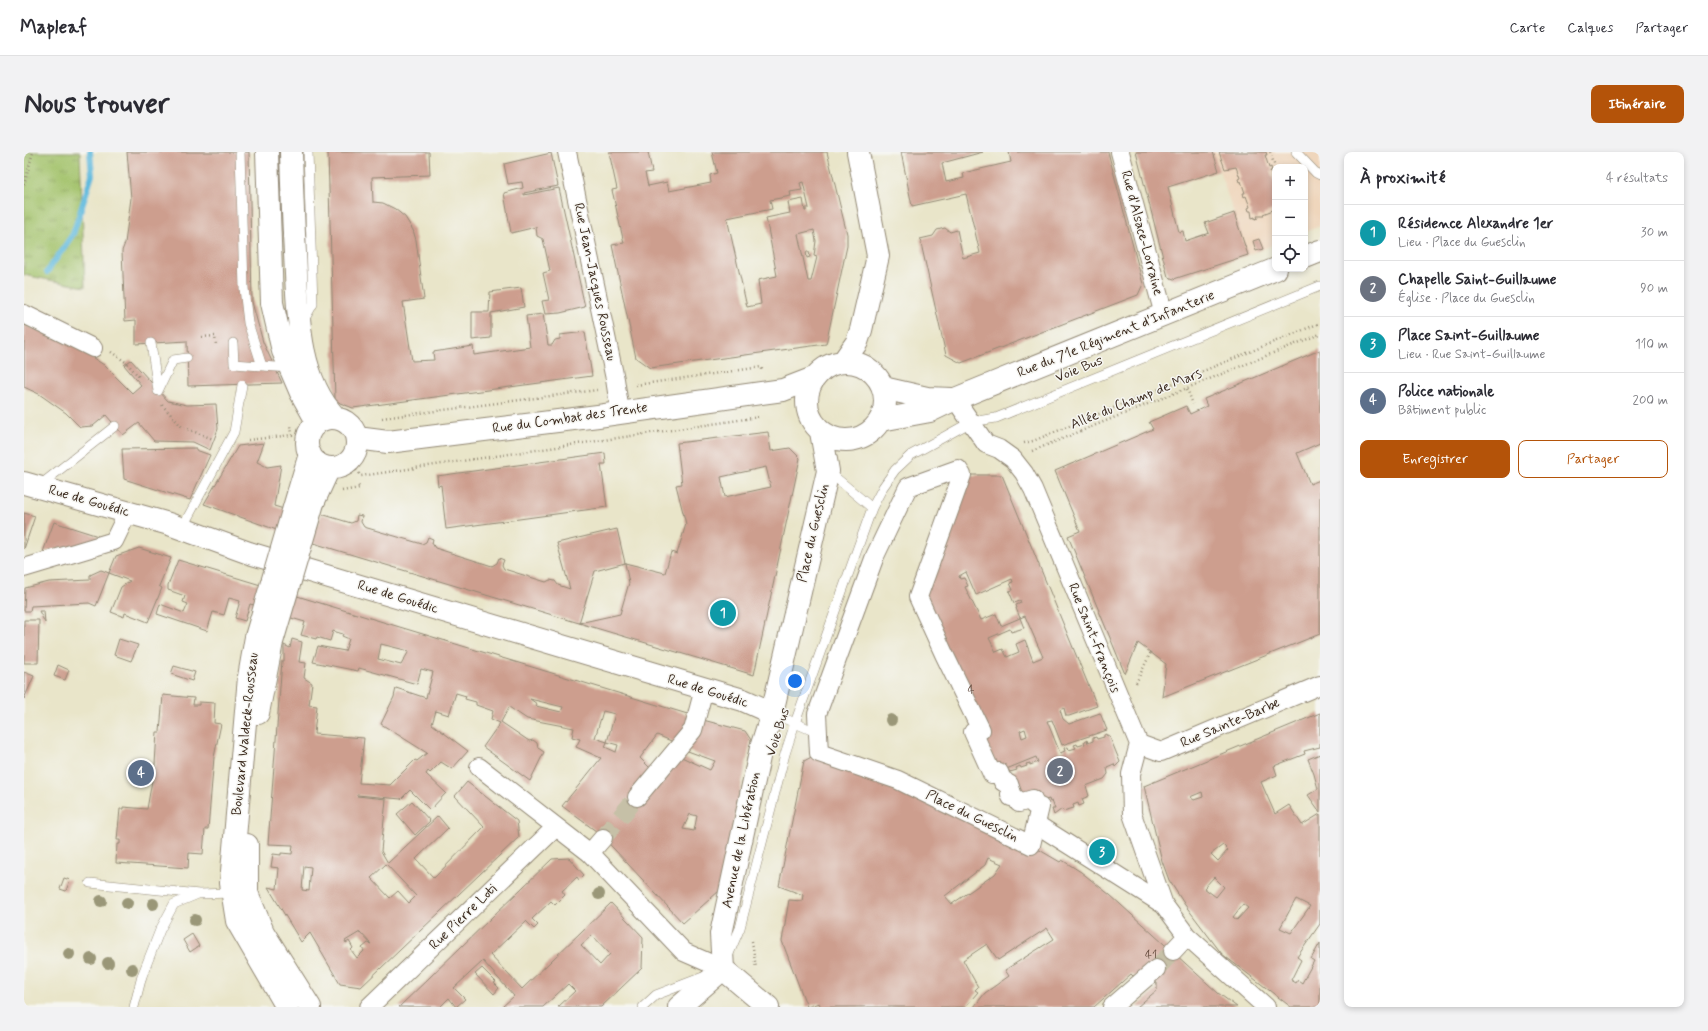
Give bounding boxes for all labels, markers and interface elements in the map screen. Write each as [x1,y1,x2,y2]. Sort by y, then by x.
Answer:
text: Mapleaf [20,15,87,40]
text: Carte [1509,19,1545,37]
text: Calques [1567,19,1613,37]
text: Partager [1635,19,1688,37]
button: Itinéraire [1591,85,1684,123]
text: Nous trouver [24,86,169,123]
map controls [1272,164,1308,272]
button: + [1272,164,1308,200]
text: À proximité [1360,167,1445,189]
street label: Rue d'Alsace-Lorraine [1117,169,1167,298]
text: 4 résultats [1606,170,1668,187]
button: − [1272,200,1308,236]
street label: Rue Jean-Jacques Rousseau [569,201,621,363]
text: Résidence Alexandre 1er [1398,214,1553,234]
text: 1 [1370,224,1376,241]
text: 30 m [1641,224,1668,241]
text: Lieu · Place du Guesclin [1398,234,1526,251]
button: locate [1272,236,1308,272]
text: Chapelle Saint-Guillaume [1398,270,1557,290]
text: 2 [1370,280,1376,297]
text: 90 m [1640,280,1668,297]
street label: Rue du 71e Régiment d'Infanterie [1015,286,1217,382]
text: Église · Place du Guesclin [1398,290,1535,307]
text: Place Saint-Guillaume [1398,326,1540,346]
text: 3 [1370,336,1376,353]
text: 110 m [1635,336,1668,353]
text: Lieu · Rue Saint-Guillaume [1398,346,1545,363]
street label: Voie Bus [1053,351,1105,387]
street label: Allée du Champ de Mars [1068,364,1205,434]
text: Police nationale [1398,382,1494,402]
text: 4 [1369,392,1377,409]
text: 200 m [1633,392,1668,409]
street label: Rue du Combat des Trente [491,398,649,438]
text: Bâtiment public [1398,402,1486,419]
button: Enregistrer [1360,440,1510,478]
button: Partager [1518,440,1668,478]
street label: Rue de Gouédic [46,481,132,521]
street label: Place du Guesclin [793,482,833,584]
street label: Rue de Gouédic [355,576,441,618]
street label: Rue Saint-François [1064,580,1124,696]
pin: 1 [710,598,736,628]
street label: Boulevard Waldeck-Rousseau [227,652,263,816]
street label: Rue de Gouédic [665,670,751,712]
your location [785,671,805,691]
house number: 4 [968,682,975,698]
street label: Rue Sainte-Barbe [1178,694,1283,752]
street label: Voie Bus [762,706,794,758]
pin: 2 [1047,756,1073,786]
pin: 4 [128,758,154,788]
street label: Avenue de la Libération [718,770,764,910]
street label: Place du Guesclin [923,786,1021,846]
pin: 3 [1089,837,1115,867]
street label: Rue Pierre Loti [425,880,501,954]
house number: 41 [1145,947,1157,963]

